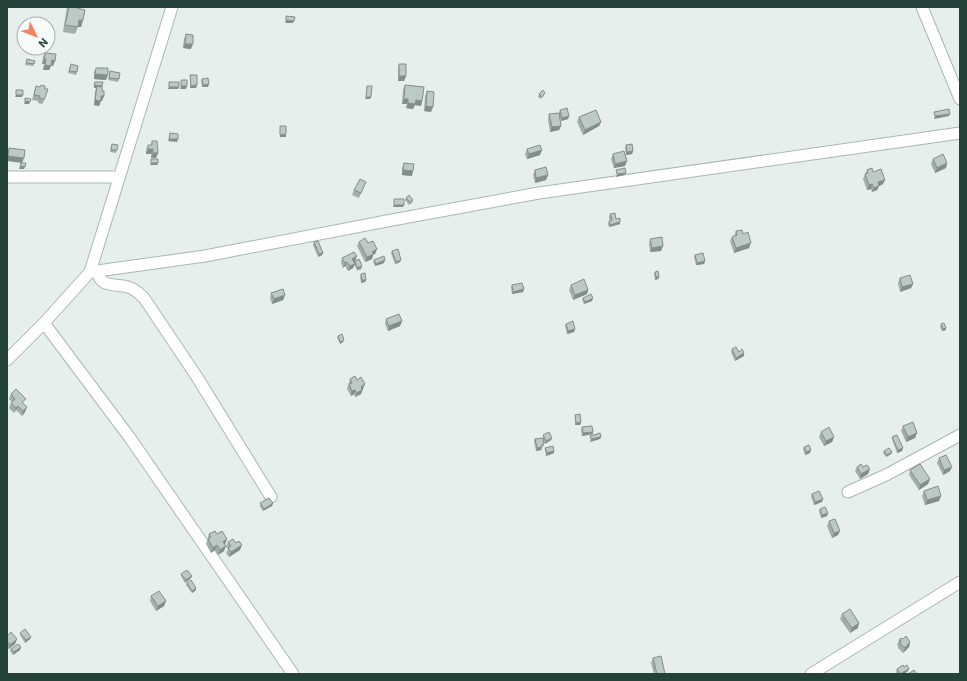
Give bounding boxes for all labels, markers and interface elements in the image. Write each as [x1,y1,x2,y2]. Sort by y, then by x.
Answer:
north arrow [16,16,56,56]
text: N [35,35,50,50]

